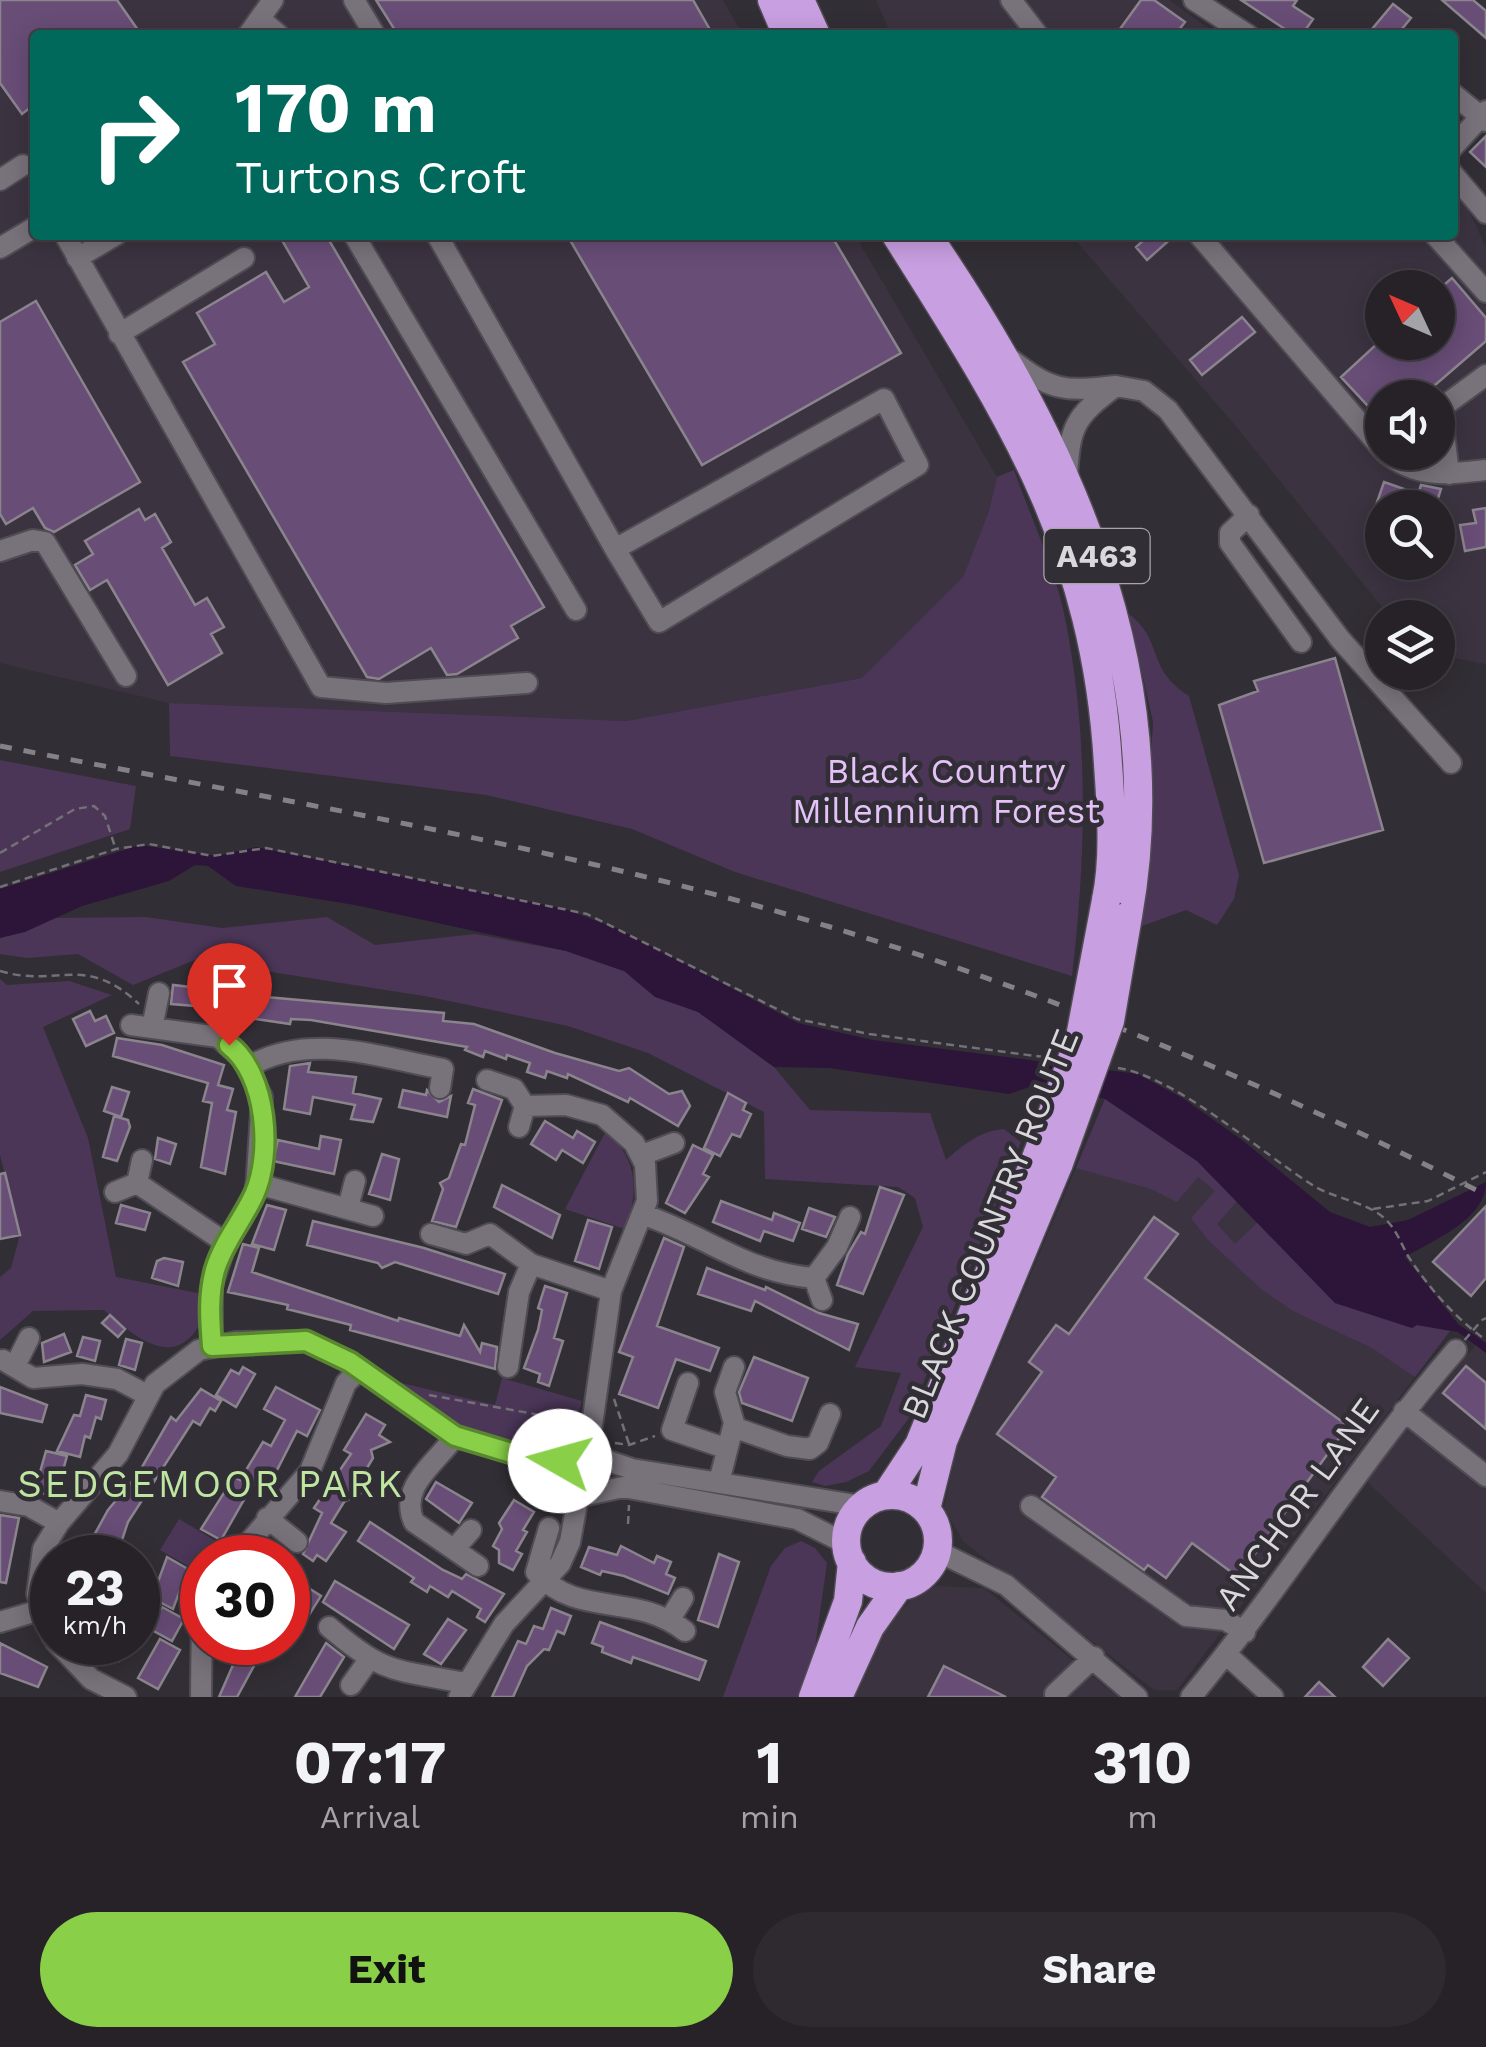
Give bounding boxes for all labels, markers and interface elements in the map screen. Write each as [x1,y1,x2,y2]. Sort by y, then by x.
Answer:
text: 170 m [235,67,437,149]
icon: right [70,70,200,200]
text: Turtons Croft [235,151,526,204]
north arrow [1365,270,1455,360]
map controls [1365,270,1455,690]
button: sound [1365,380,1455,470]
button: search [1365,490,1455,580]
road number: A463 [1044,529,1150,583]
button: layers [1365,600,1455,690]
park label: Black Country Millennium Forest [792,750,1100,832]
pin [187,943,272,1046]
icon: arrive [202,958,257,1013]
street label: BLACK COUNTRY ROUTE [892,1023,1088,1425]
street label: ANCHOR LANE [1206,1390,1388,1618]
position arrow [508,1409,612,1513]
district label: SEDGEMOOR PARK [18,1462,404,1506]
speed limit sign: 30 [180,1535,310,1665]
text: 23 [65,1558,125,1617]
text: km/h [63,1611,127,1640]
text: 07:17 [294,1727,446,1798]
text: 1 [756,1727,782,1798]
text: 310 [1092,1727,1192,1798]
text: Arrival [320,1798,420,1836]
text: min [740,1798,799,1836]
text: m [1127,1798,1158,1836]
button: Exit [40,1912,733,2027]
button: Share [753,1912,1446,2027]

